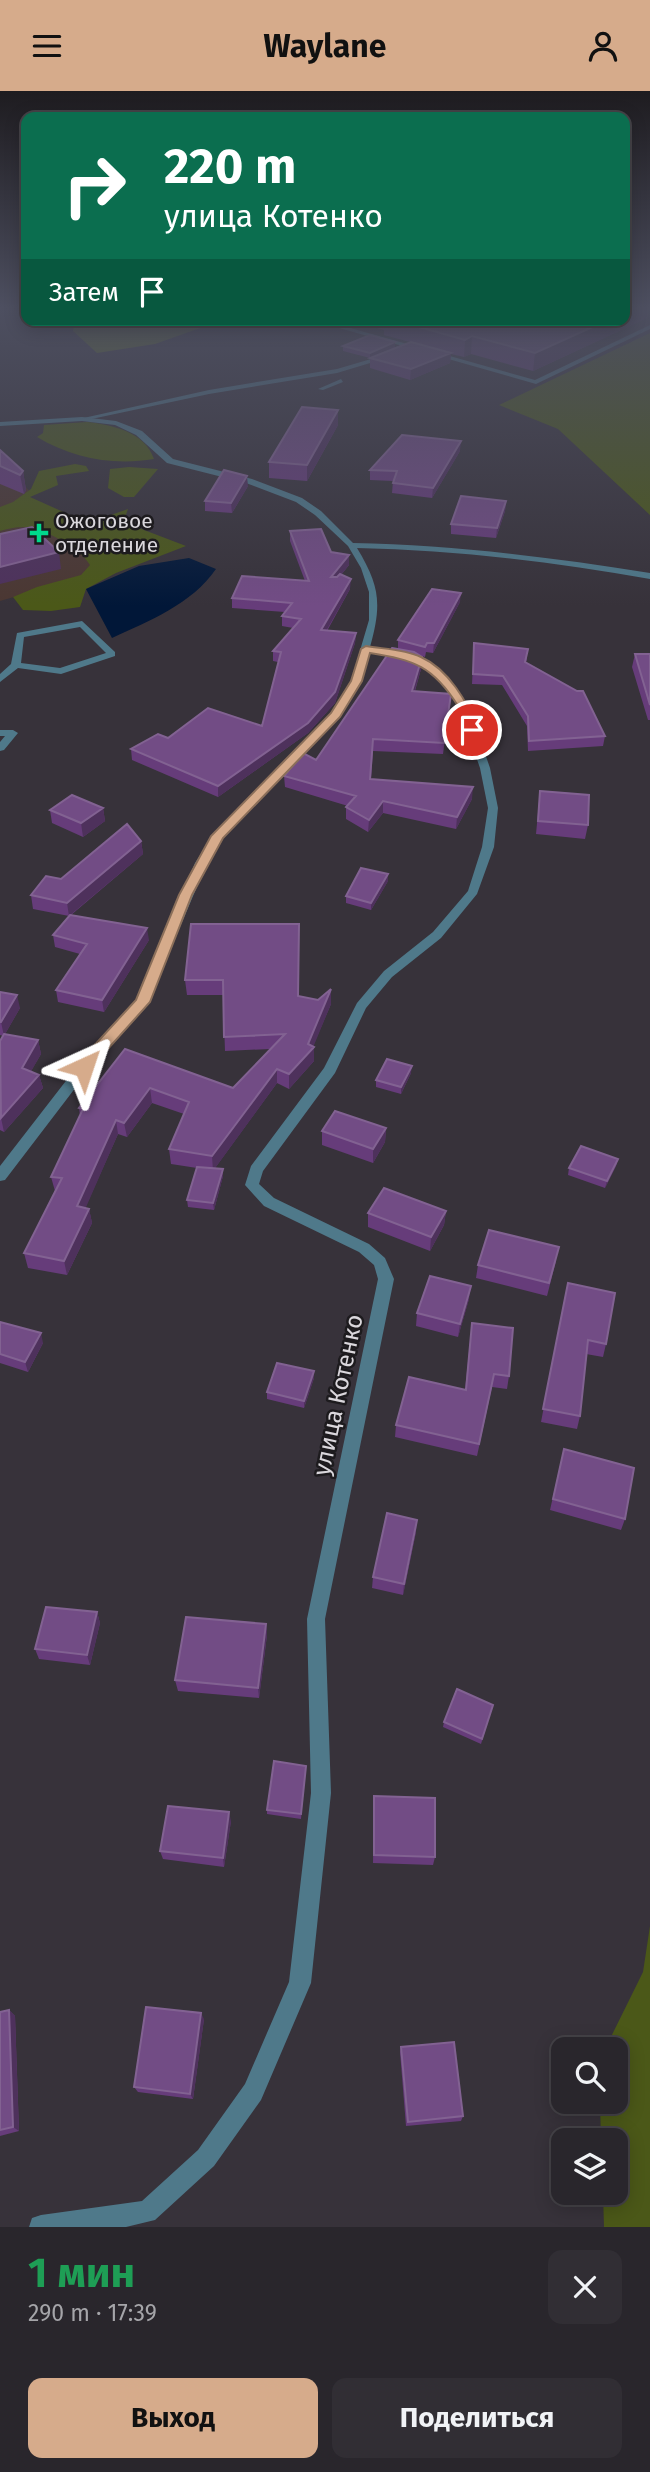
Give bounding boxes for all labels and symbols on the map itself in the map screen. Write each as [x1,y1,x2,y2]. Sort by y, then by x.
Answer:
place label: Ожоговое отделение [55,508,158,558]
marker: Ожоговое отделение [29,523,49,543]
pin [442,700,502,760]
position arrow [47,1030,121,1104]
street label: улица Котенко [307,1312,369,1478]

